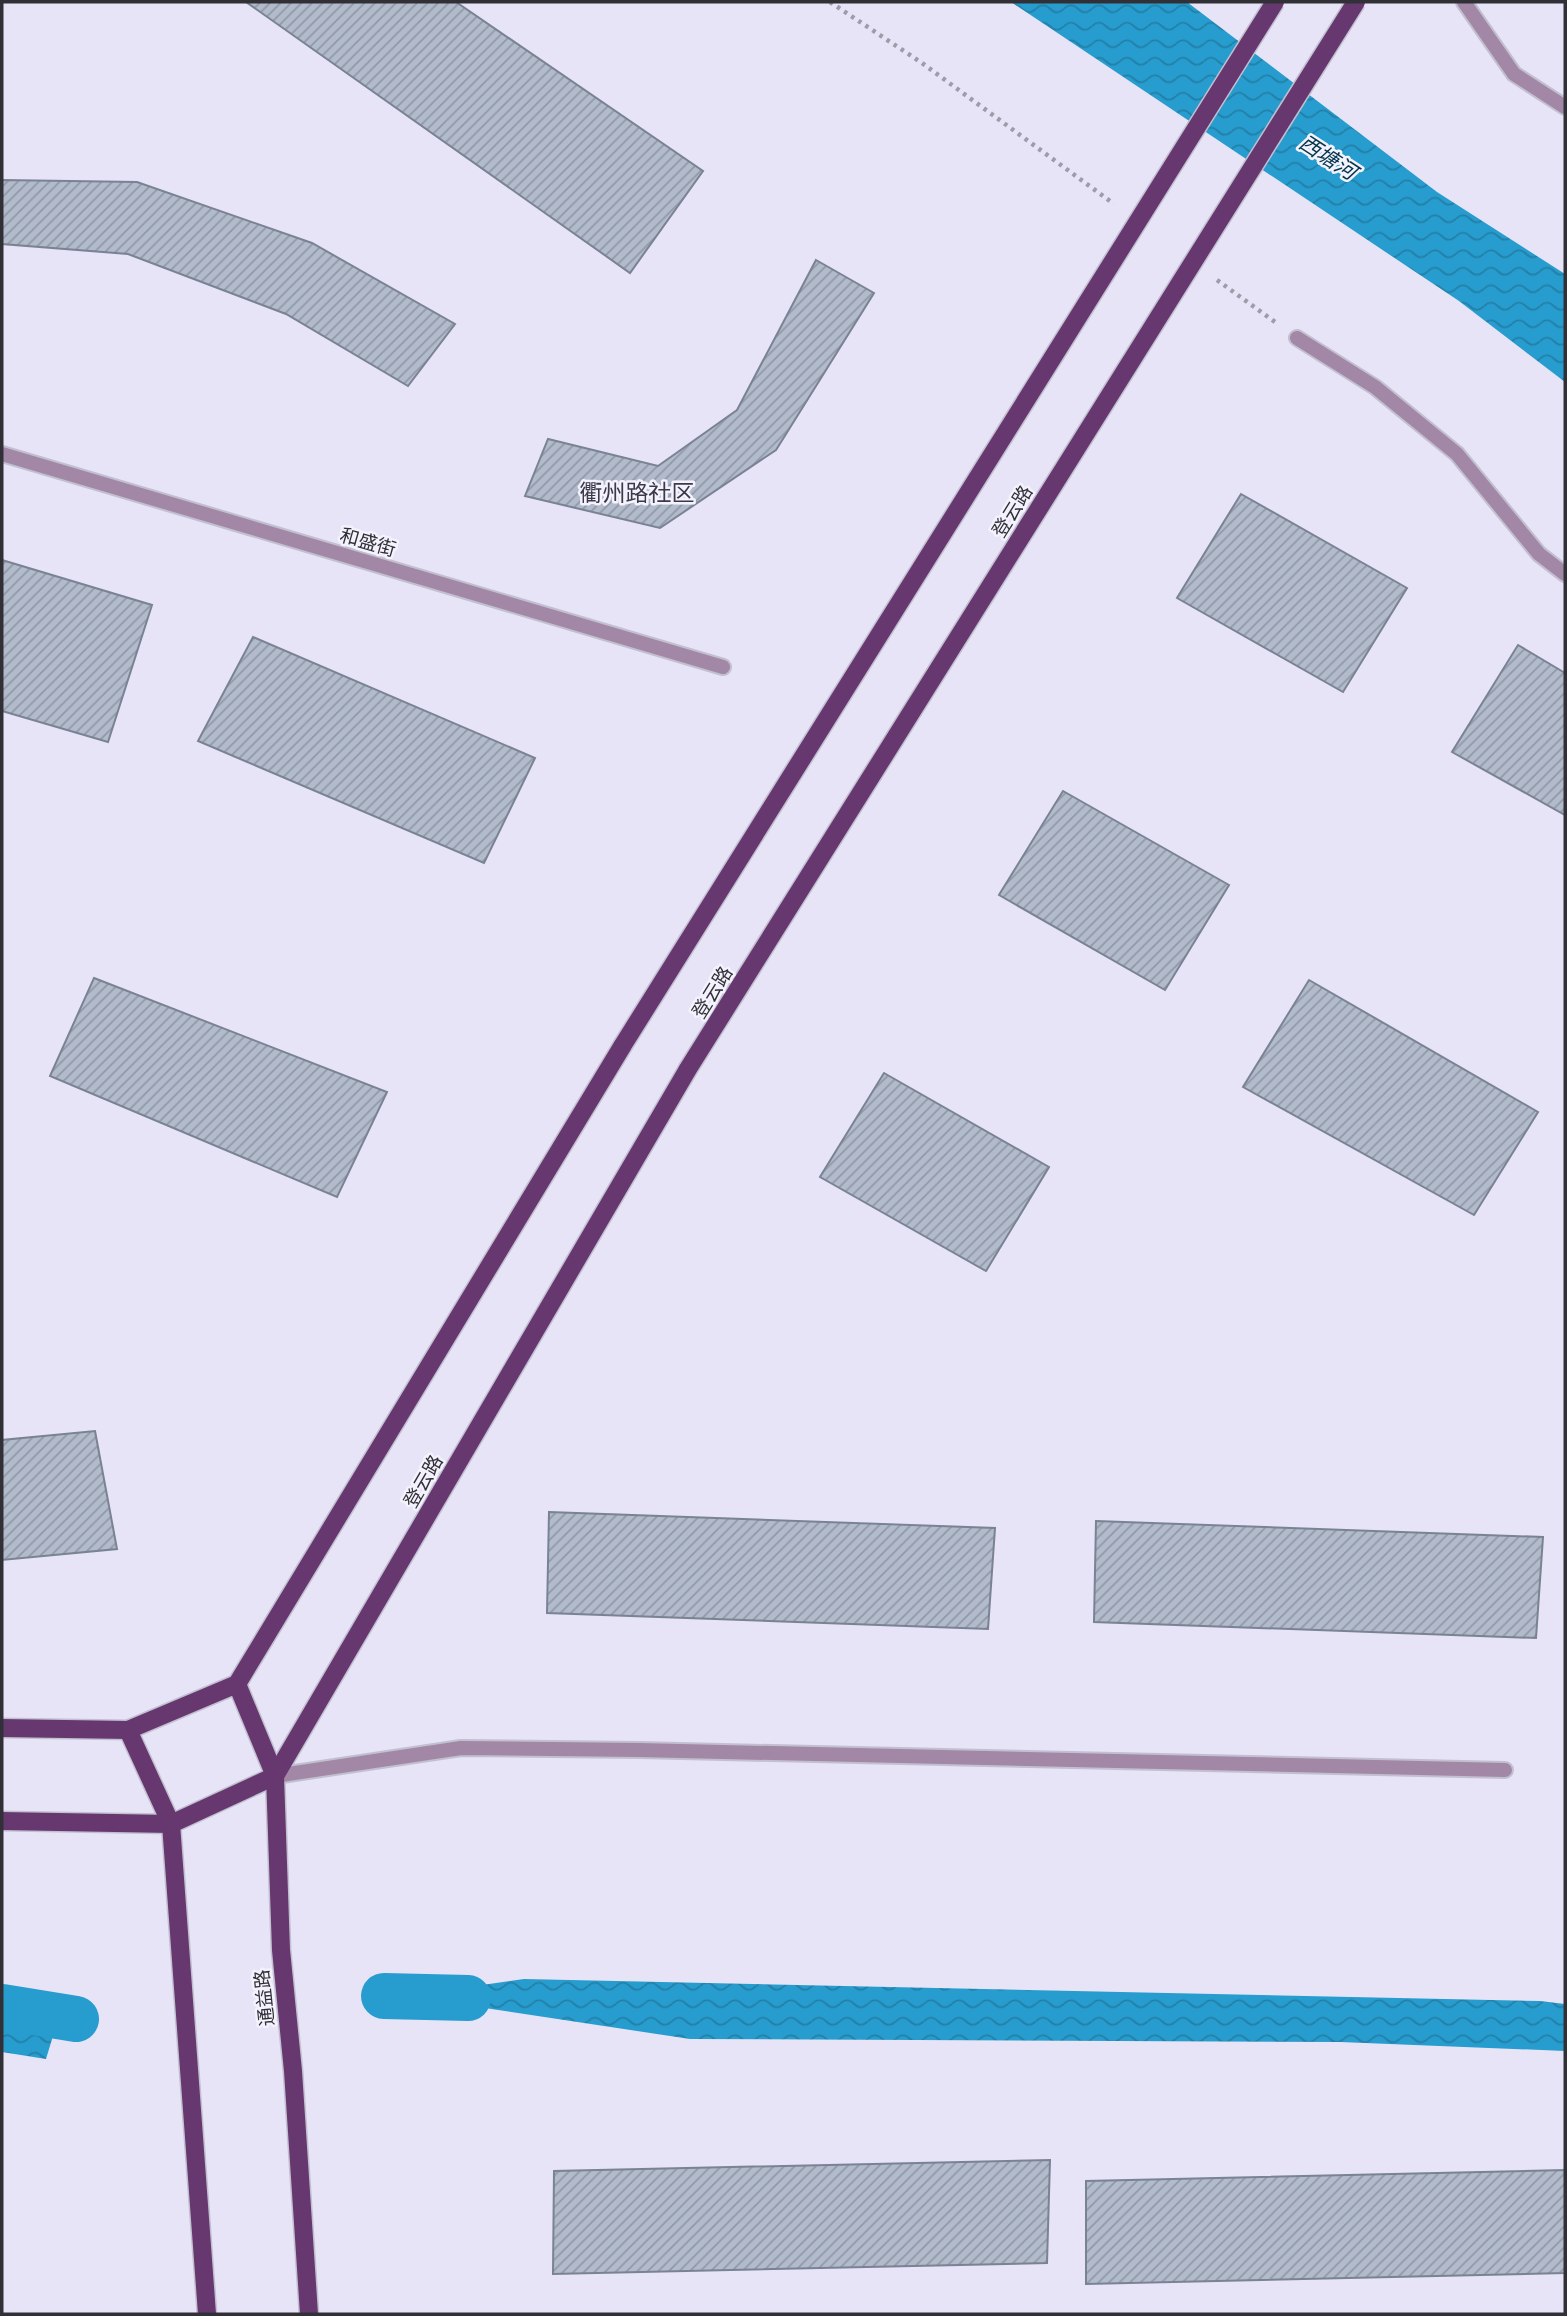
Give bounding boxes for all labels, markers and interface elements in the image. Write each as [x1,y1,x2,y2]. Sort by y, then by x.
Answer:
water label: 西塘河 [1294,129,1365,188]
district label: 衢州路社区 [580,478,695,507]
street label: 登云路 [987,480,1037,542]
street label: 和盛街 [337,523,399,561]
street label: 登云路 [687,961,737,1023]
street label: 登云路 [398,1450,448,1512]
street label: 通益路 [249,1968,279,2028]

